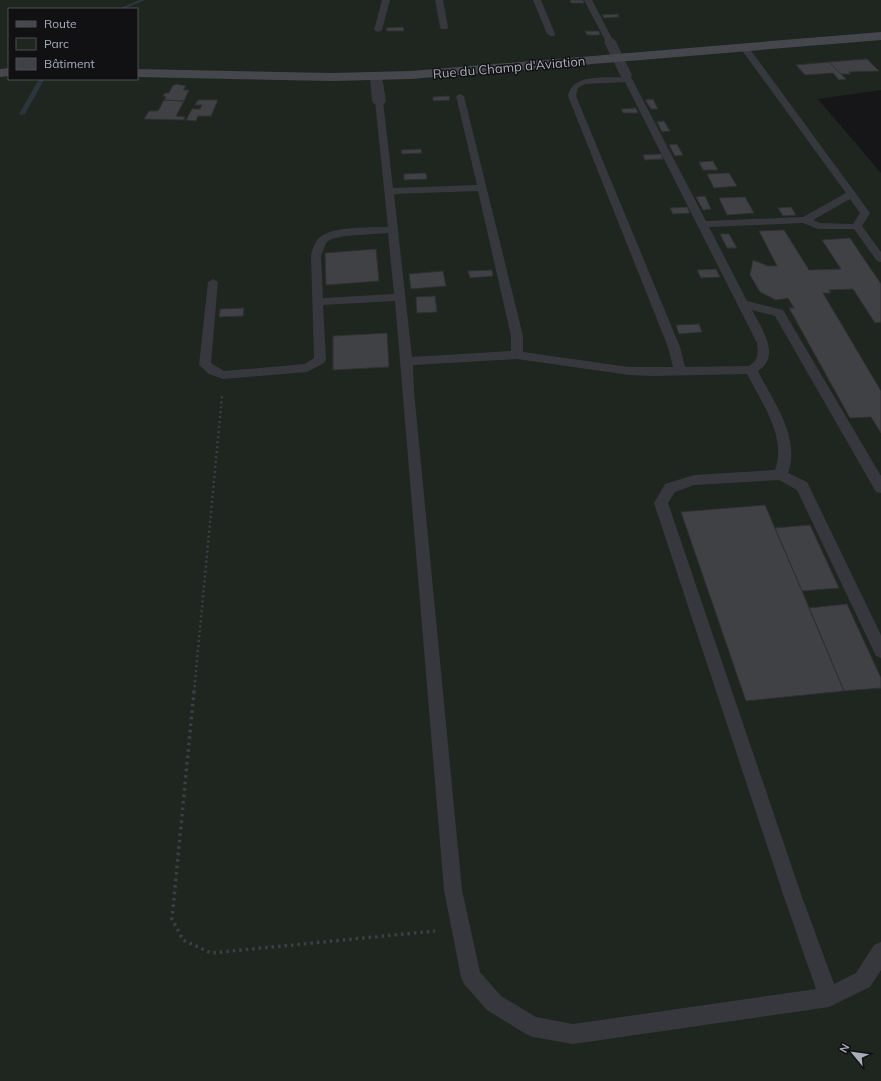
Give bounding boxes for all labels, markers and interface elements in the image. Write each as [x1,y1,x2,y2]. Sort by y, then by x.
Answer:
legend [8,8,138,80]
text: Route [44,16,77,31]
text: Parc [44,36,69,51]
street label: Rue du Champ d'Aviation [432,52,586,82]
text: Bâtiment [44,56,95,71]
north arrow [833,1033,873,1073]
text: N [836,1041,852,1055]

